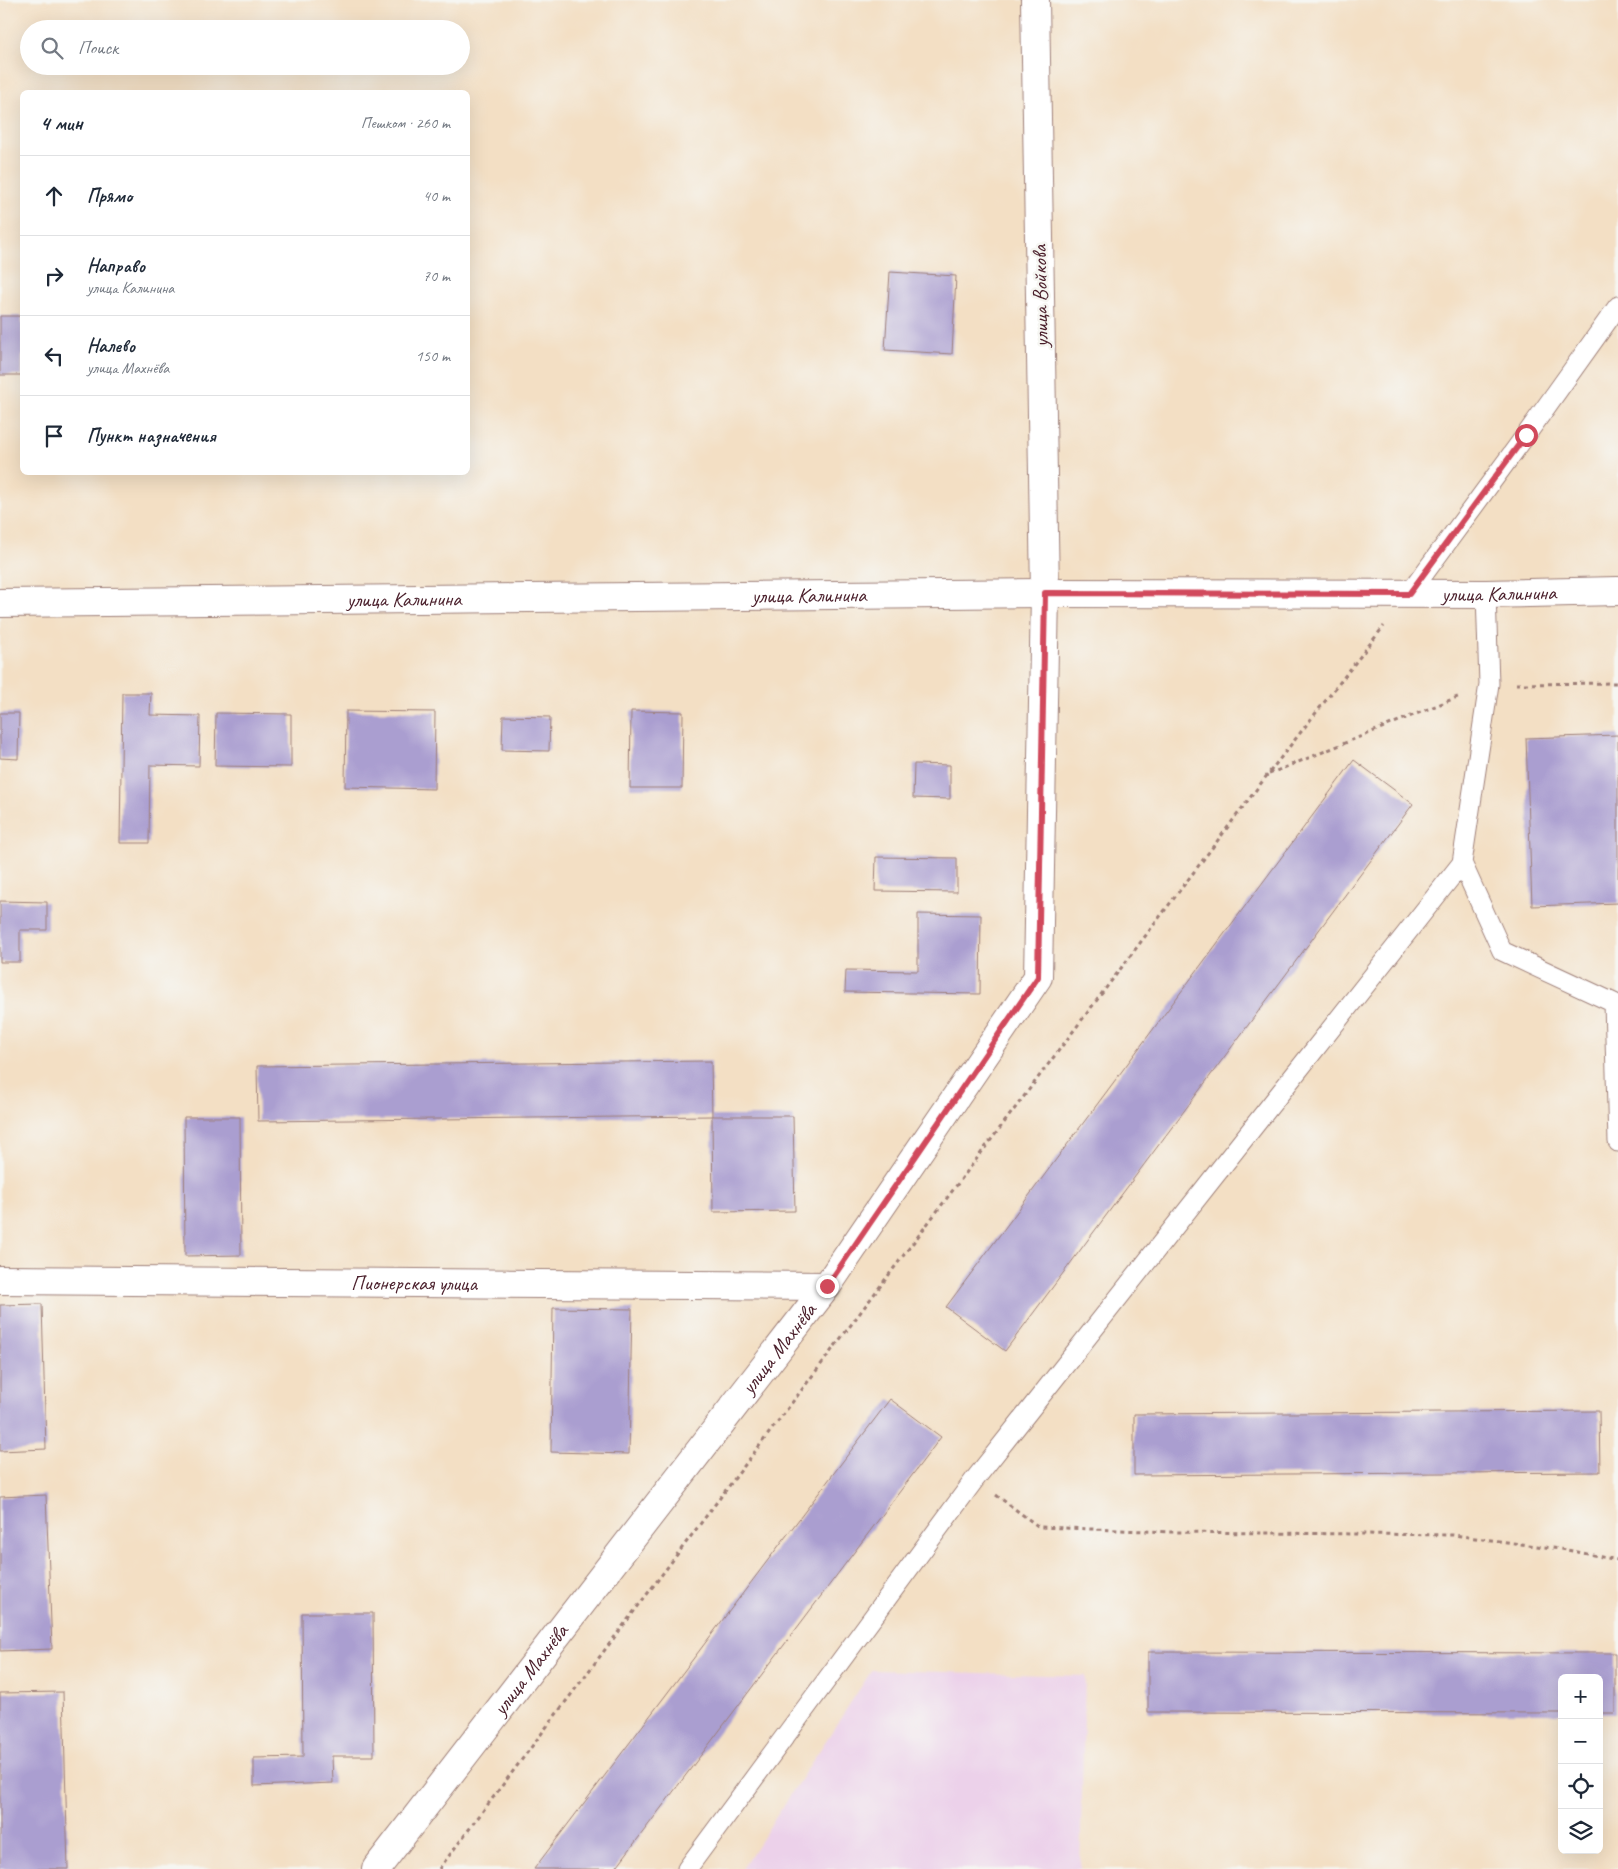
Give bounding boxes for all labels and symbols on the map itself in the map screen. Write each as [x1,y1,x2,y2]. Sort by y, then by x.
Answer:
street label: улица Войкова [1026,243,1054,349]
route start [1515,424,1538,447]
street label: улица Калинина [1440,579,1558,607]
street label: улица Калинина [749,582,868,609]
street label: улица Калинина [344,586,463,613]
street label: Пионерская улица [351,1270,479,1296]
route end [816,1275,839,1298]
street label: улица Махнёва [734,1296,823,1401]
street label: улица Махнёва [486,1618,575,1722]

